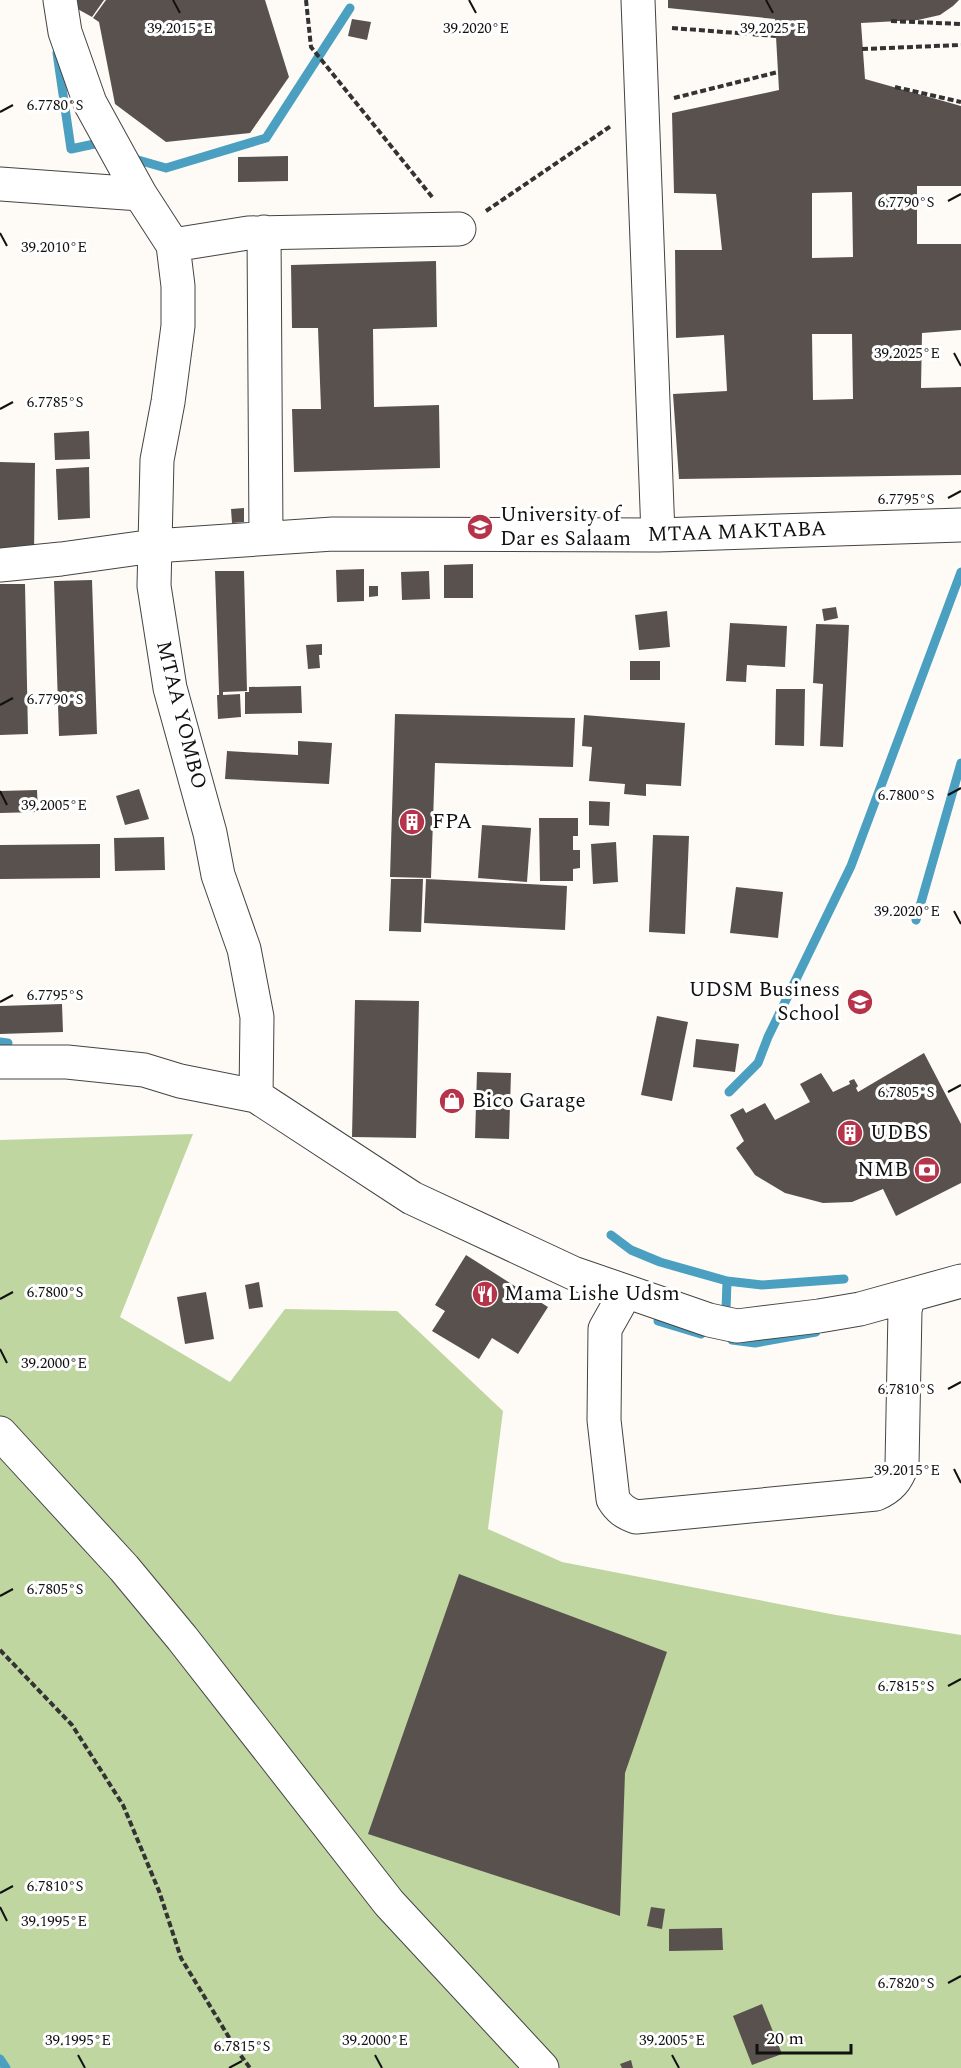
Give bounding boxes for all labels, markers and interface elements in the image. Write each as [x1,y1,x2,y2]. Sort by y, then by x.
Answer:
text: 39.2015°E [147,17,213,40]
text: 39.2020°E [443,17,509,40]
text: 39.2025°E [740,17,806,40]
text: 6.7780°S [27,94,83,117]
text: 6.7790°S [878,191,934,214]
text: 39.2010°E [21,236,87,259]
text: 39.2025°E [874,342,940,365]
text: 6.7785°S [27,391,83,414]
text: 6.7795°S [878,488,934,511]
place label: University of Dar es Salaam [500,499,631,555]
school or university icon: University of Dar es Salaam [465,512,495,542]
street label: MTAA MAKTABA [647,513,827,551]
street label: MTAA YOMBO [147,637,215,793]
text: 6.7790°S [27,688,83,711]
text: 6.7800°S [878,784,934,807]
text: 39.2005°E [21,794,87,817]
place label: FPA [432,806,473,838]
building icon: FPA [397,807,427,837]
text: 39.2020°E [874,900,940,923]
place label: UDSM Business School [689,974,840,1030]
text: 6.7795°S [27,984,83,1007]
school or university icon: UDSM Business School [845,987,875,1017]
text: 6.7805°S [878,1081,934,1104]
place label: Bico Garage [472,1085,586,1117]
shop icon: Bico Garage [437,1086,467,1116]
place label: UDBS [870,1117,928,1149]
building icon: UDBS [835,1118,865,1148]
place label: NMB [857,1154,908,1186]
bank icon: NMB [912,1155,942,1185]
place label: Mama Lishe Udsm [504,1278,680,1310]
restaurant icon: Mama Lishe Udsm [470,1279,500,1309]
text: 6.7800°S [27,1281,83,1304]
text: 39.2000°E [21,1352,87,1375]
text: 6.7810°S [878,1378,934,1401]
text: 39.2015°E [874,1459,940,1482]
text: 6.7805°S [27,1578,83,1601]
text: 6.7815°S [878,1675,934,1698]
text: 6.7810°S [27,1875,83,1898]
text: 39.1995°E [21,1910,87,1933]
text: 6.7820°S [878,1972,934,1995]
scale bar [757,2017,852,2055]
text: 20 m [766,2025,804,2052]
text: 39.1995°E [45,2029,111,2052]
text: 39.2000°E [342,2029,408,2052]
text: 39.2005°E [639,2029,705,2052]
text: 6.7815°S [214,2035,270,2058]

